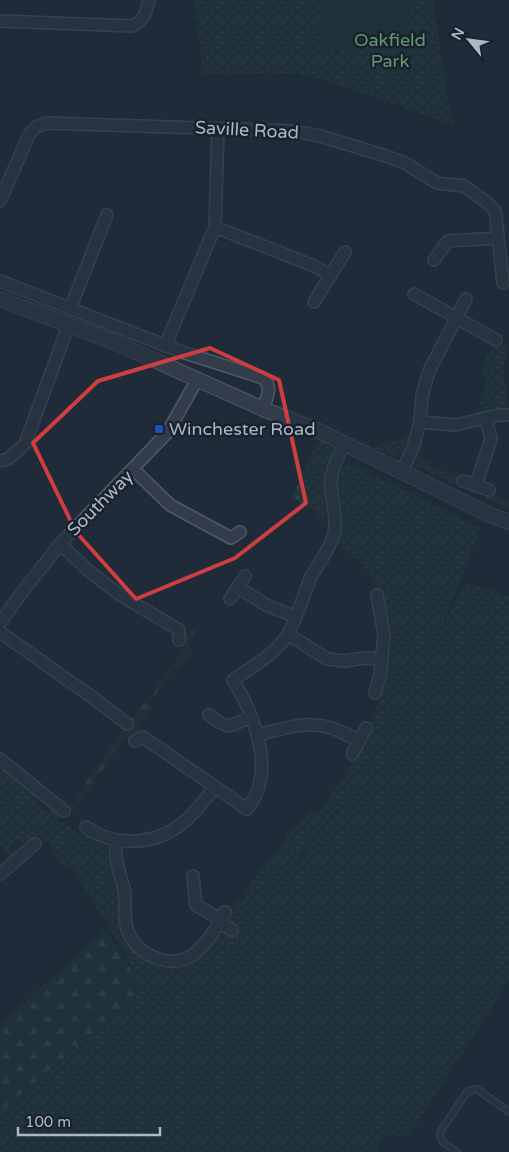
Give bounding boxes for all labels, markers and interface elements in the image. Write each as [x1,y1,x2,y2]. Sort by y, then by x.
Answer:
north arrow [444,15,494,65]
text: N [448,25,468,43]
park label: Oakfield Park [354,29,426,72]
street label: Saville Road [194,116,300,144]
place label: Winchester Road [169,418,316,440]
marker: Winchester Road [153,423,165,435]
street label: Southway [62,465,138,541]
scale bar [18,1104,160,1136]
text: 100 m [25,1113,71,1131]

